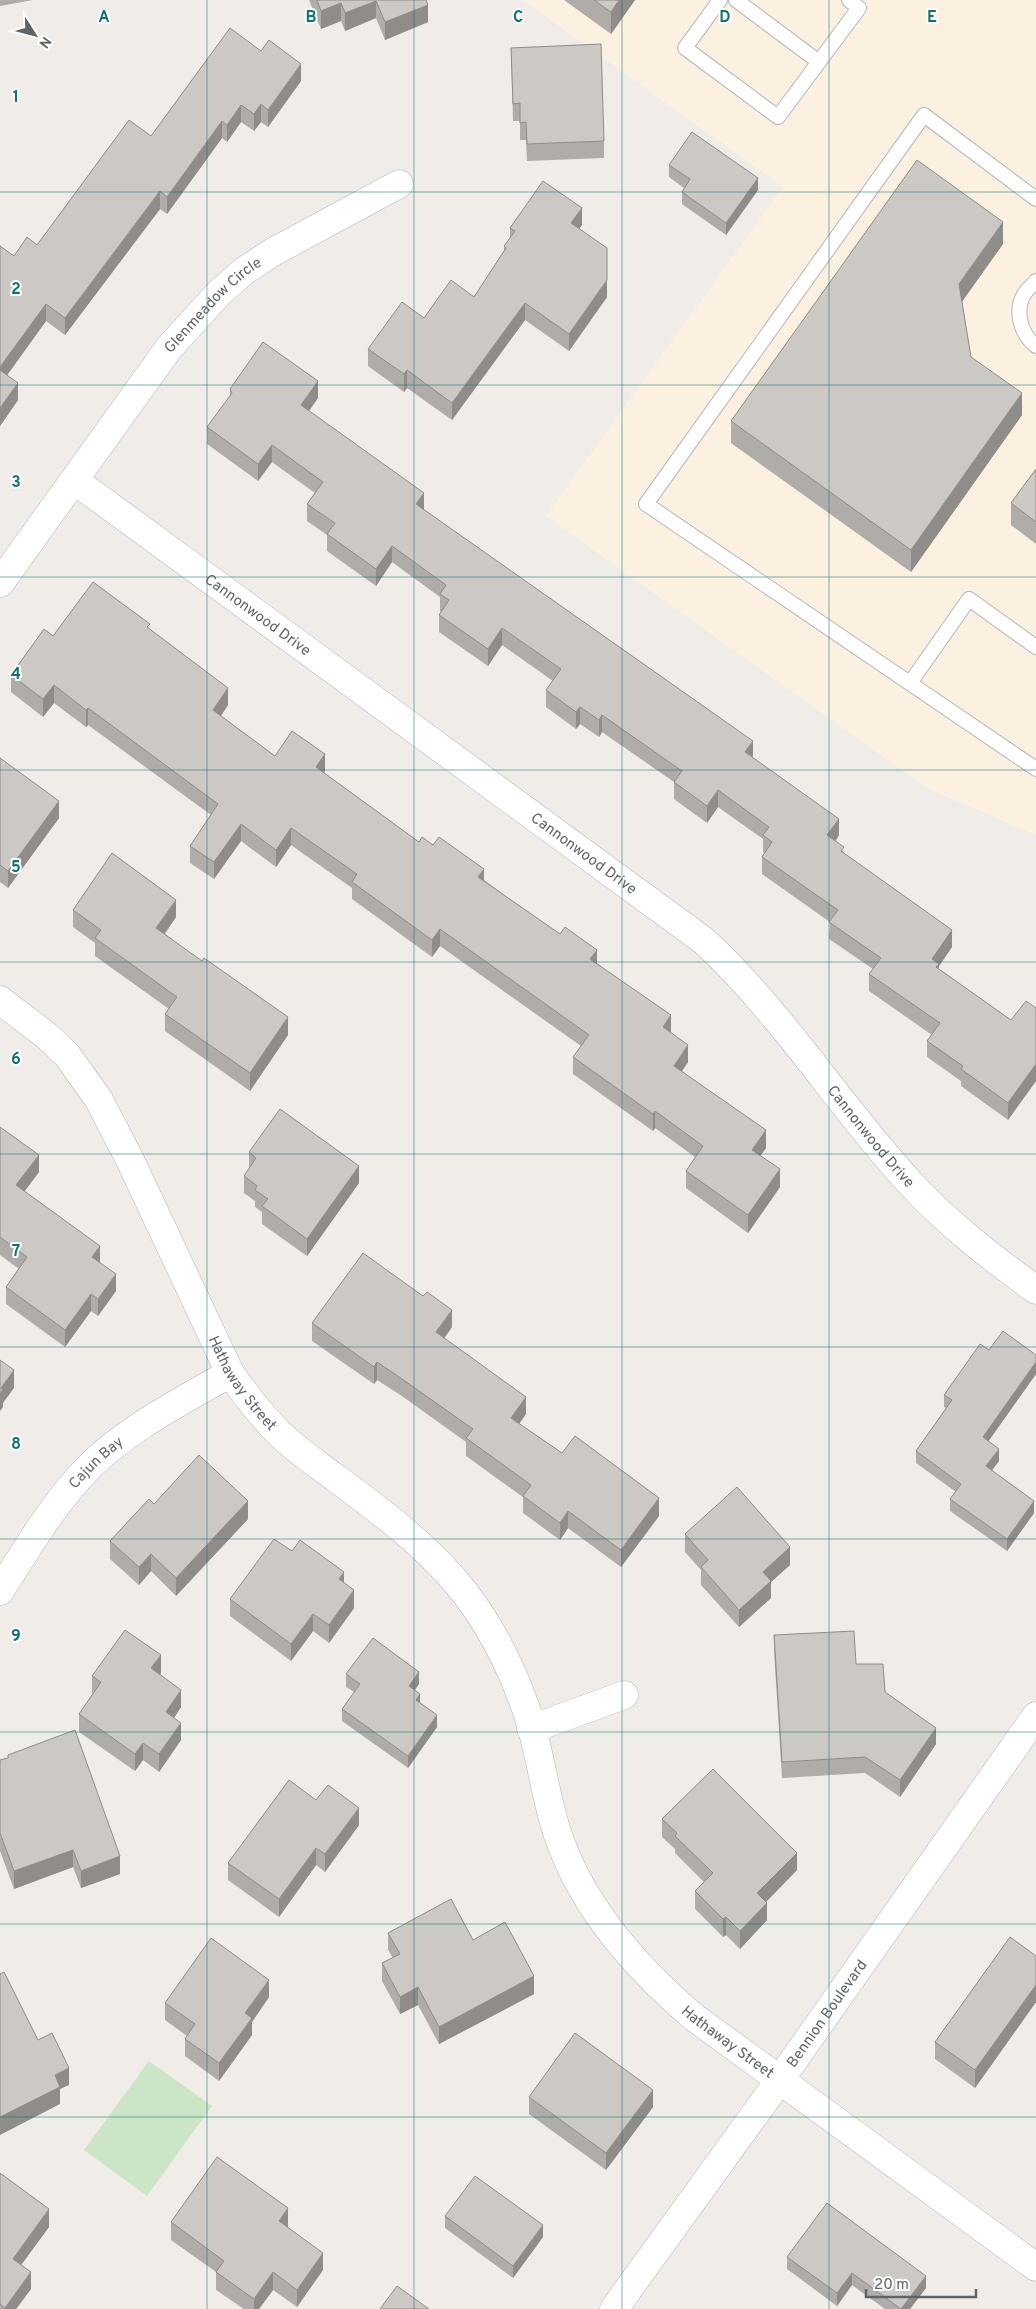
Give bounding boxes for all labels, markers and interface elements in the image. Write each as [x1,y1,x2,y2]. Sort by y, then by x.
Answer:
text: A [98,8,110,28]
text: B [305,8,317,28]
text: C [513,8,523,28]
text: D [719,8,731,28]
text: E [927,8,937,28]
north arrow [10,10,60,60]
text: N [34,33,54,51]
text: 1 [13,88,19,108]
street label: Glenmeadow Circle [161,254,266,358]
text: 2 [11,280,21,300]
text: 3 [11,473,21,493]
street label: Cannonwood Drive [200,571,314,661]
text: 4 [11,665,21,685]
street label: Cannonwood Drive [526,809,640,900]
text: 5 [11,858,21,878]
text: 6 [11,1050,21,1070]
street label: Cannonwood Drive [822,1082,918,1192]
text: 7 [12,1242,20,1262]
street label: Hathaway Street [203,1333,280,1436]
street label: Cajun Bay [65,1433,128,1493]
text: 8 [11,1435,21,1455]
text: 9 [11,1627,21,1647]
street label: Bennion Boulevard [783,1957,872,2072]
street label: Hathaway Street [677,2002,777,2083]
scale bar [866,2266,976,2298]
text: 20 m [874,2276,909,2295]

